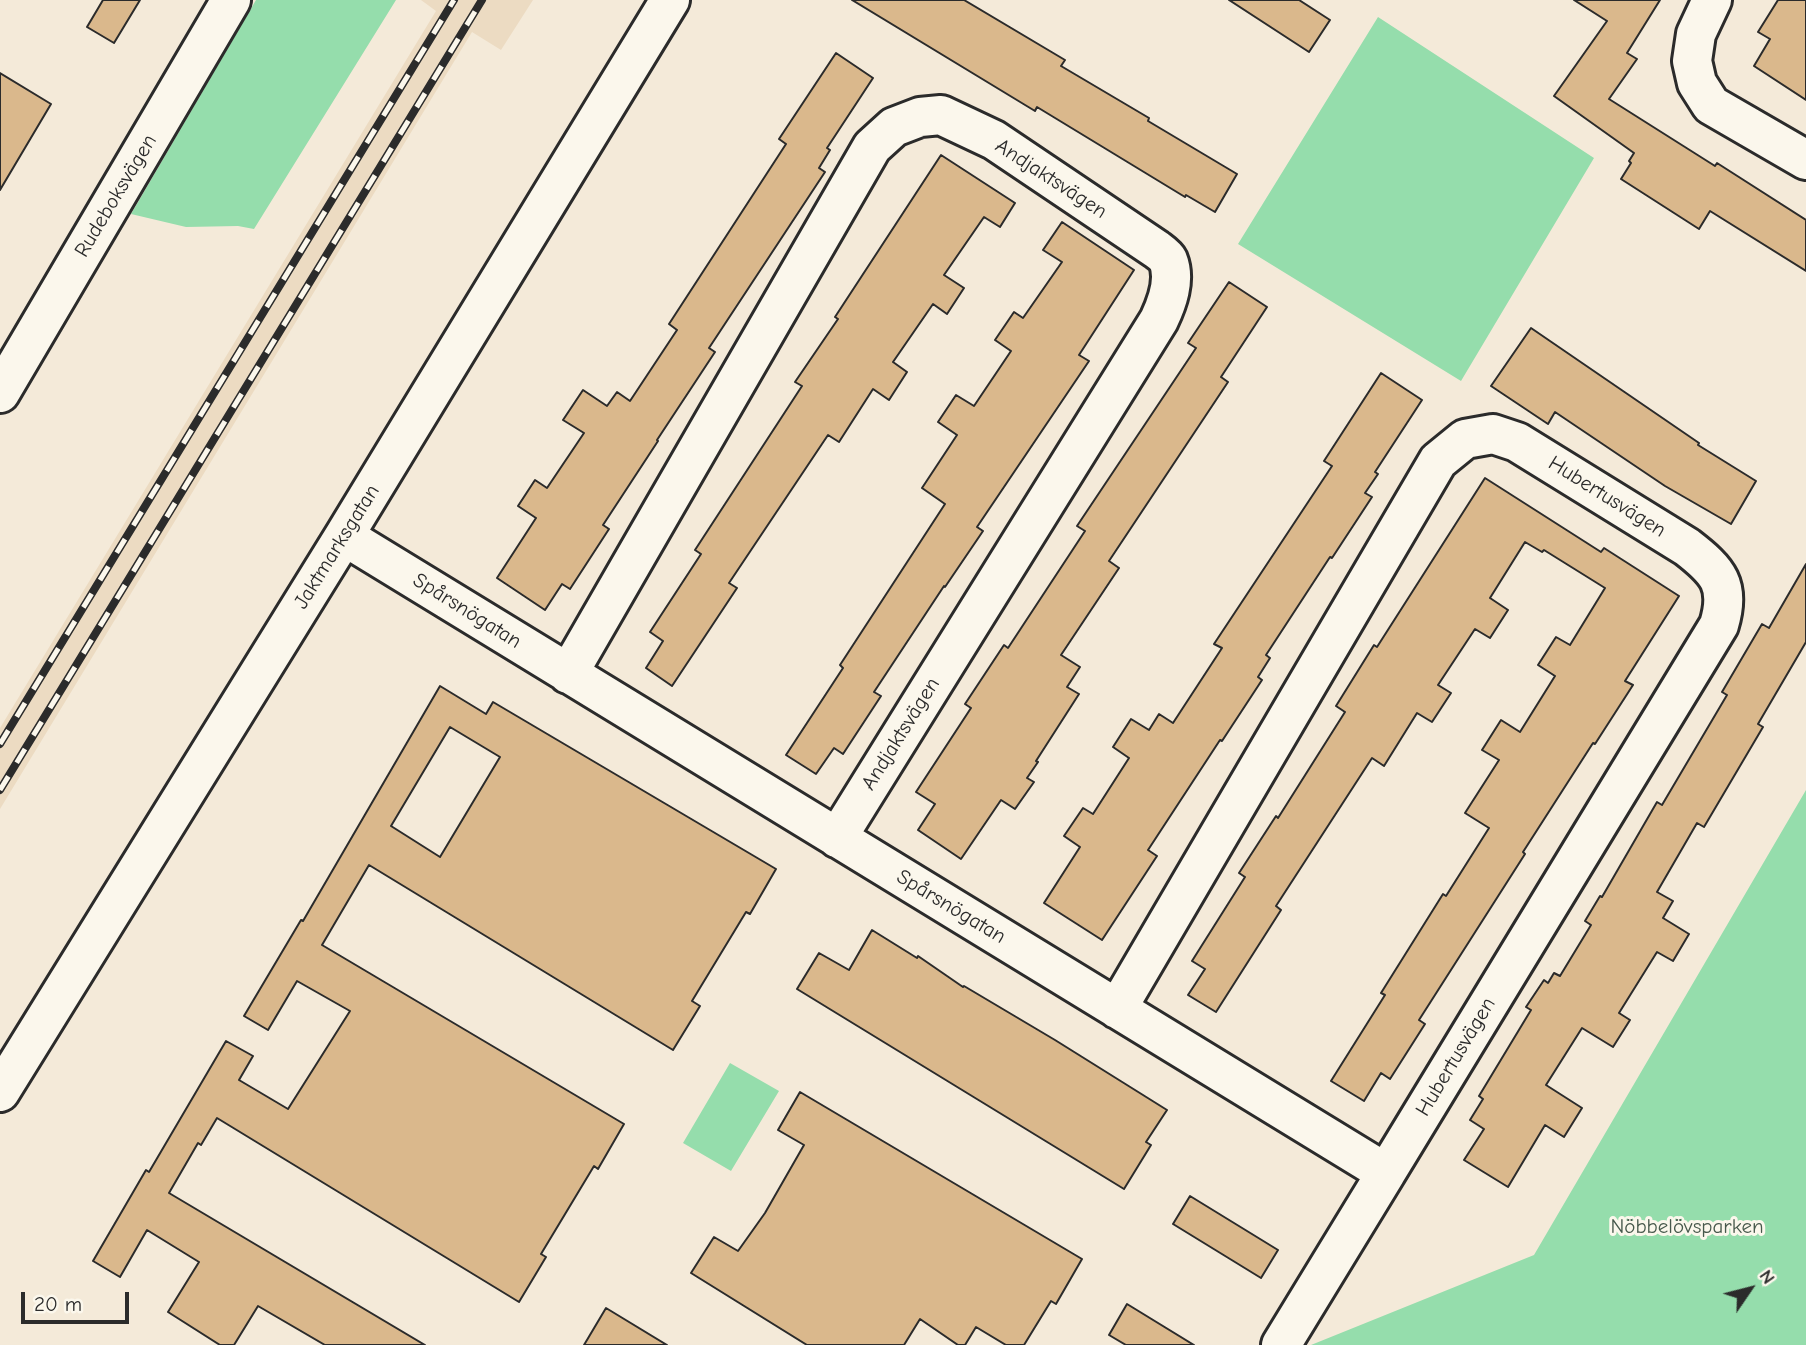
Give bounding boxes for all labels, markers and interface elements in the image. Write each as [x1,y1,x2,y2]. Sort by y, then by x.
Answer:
street label: Rudeboksvägen [70,130,162,262]
street label: Andjaktsvägen [990,134,1112,224]
street label: Hubertusvägen [1544,451,1670,543]
street label: Jaktmarksgatan [289,480,385,614]
street label: Spårsnögatan [408,568,526,654]
street label: Andjaktsvägen [856,673,946,795]
street label: Spårsnögatan [892,864,1010,950]
street label: Hubertusvägen [1411,993,1501,1121]
park label: Nöbbelövsparken [1610,1214,1764,1240]
north arrow [1715,1254,1785,1324]
text: N [1755,1266,1780,1288]
scale bar [24,1278,133,1322]
text: 20 m [34,1292,82,1316]

